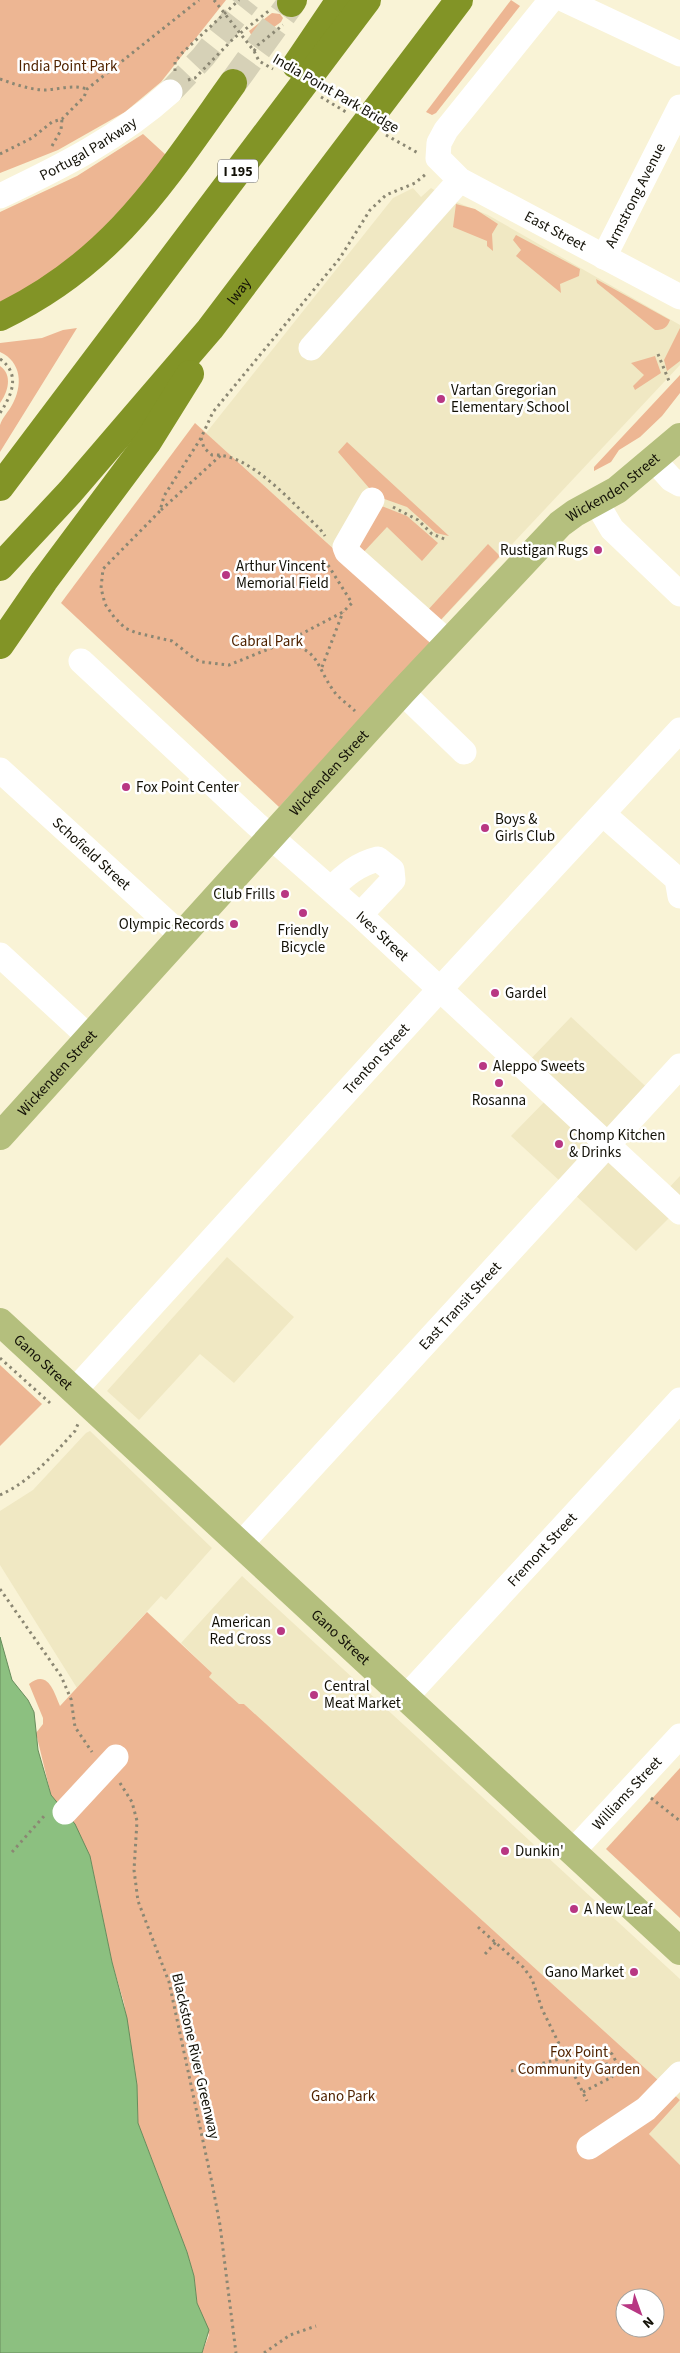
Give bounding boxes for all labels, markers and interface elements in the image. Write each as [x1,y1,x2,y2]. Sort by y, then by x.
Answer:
street label: India Point Park Bridge [269,49,403,138]
park label: India Point Park [19,56,118,77]
street label: Portugal Parkway [36,112,141,186]
street label: Armstrong Avenue [600,140,671,252]
road number: I 195 [218,160,258,182]
street label: East Street [521,206,590,256]
street label: Iway [222,273,256,309]
place label: Vartan Gregorian Elementary School [451,380,569,418]
marker: Vartan Gregorian Elementary School [435,393,447,405]
street label: Wickenden Street [562,448,665,527]
place label: Rustigan Rugs [500,540,588,561]
marker: Rustigan Rugs [592,544,604,556]
place label: Arthur Vincent Memorial Field [236,556,329,594]
marker: Arthur Vincent Memorial Field [220,569,232,581]
park label: Cabral Park [231,631,303,652]
street label: Wickenden Street [285,725,374,821]
place label: Fox Point Center [136,777,240,798]
marker: Fox Point Center [120,781,132,793]
place label: Boys & Girls Club [495,809,555,847]
street label: Schofield Street [47,813,135,895]
marker: Boys & Girls Club [479,822,491,834]
place label: Club Frills [213,884,275,905]
marker: Club Frills [279,888,291,900]
street label: Ives Street [351,906,413,966]
marker: Friendly Bicycle [297,907,309,919]
place label: Olympic Records [119,914,224,935]
marker: Olympic Records [228,918,240,930]
place label: Friendly Bicycle [278,920,328,958]
place label: Gardel [505,983,547,1004]
marker: Gardel [489,987,501,999]
street label: Trenton Street [339,1019,415,1100]
street label: Wickenden Street [13,1026,102,1121]
place label: Aleppo Sweets [493,1056,585,1077]
marker: Aleppo Sweets [477,1060,489,1072]
marker: Rosanna [493,1077,505,1089]
place label: Rosanna [472,1090,526,1111]
place label: Chomp Kitchen & Drinks [569,1125,666,1163]
marker: Chomp Kitchen & Drinks [553,1138,565,1150]
street label: East Transit Street [414,1257,506,1355]
street label: Gano Street [9,1330,77,1395]
street label: Fremont Street [503,1508,582,1592]
street label: Gano Street [306,1605,375,1670]
place label: American Red Cross [210,1612,271,1650]
marker: American Red Cross [275,1625,287,1637]
place label: Central Meat Market [324,1676,401,1714]
marker: Central Meat Market [308,1689,320,1701]
street label: Williams Street [588,1752,667,1835]
place label: Dunkin' [515,1841,564,1862]
marker: Dunkin' [499,1845,511,1857]
place label: A New Leaf [584,1899,653,1920]
marker: A New Leaf [568,1903,580,1915]
place label: Gano Market [545,1962,624,1983]
marker: Gano Market [628,1966,640,1978]
street label: Blackstone River Greenway [166,1971,225,2141]
park label: Fox Point Community Garden [518,2042,640,2080]
park label: Gano Park [311,2086,376,2107]
north arrow [615,2288,665,2338]
text: N [638,2311,658,2333]

